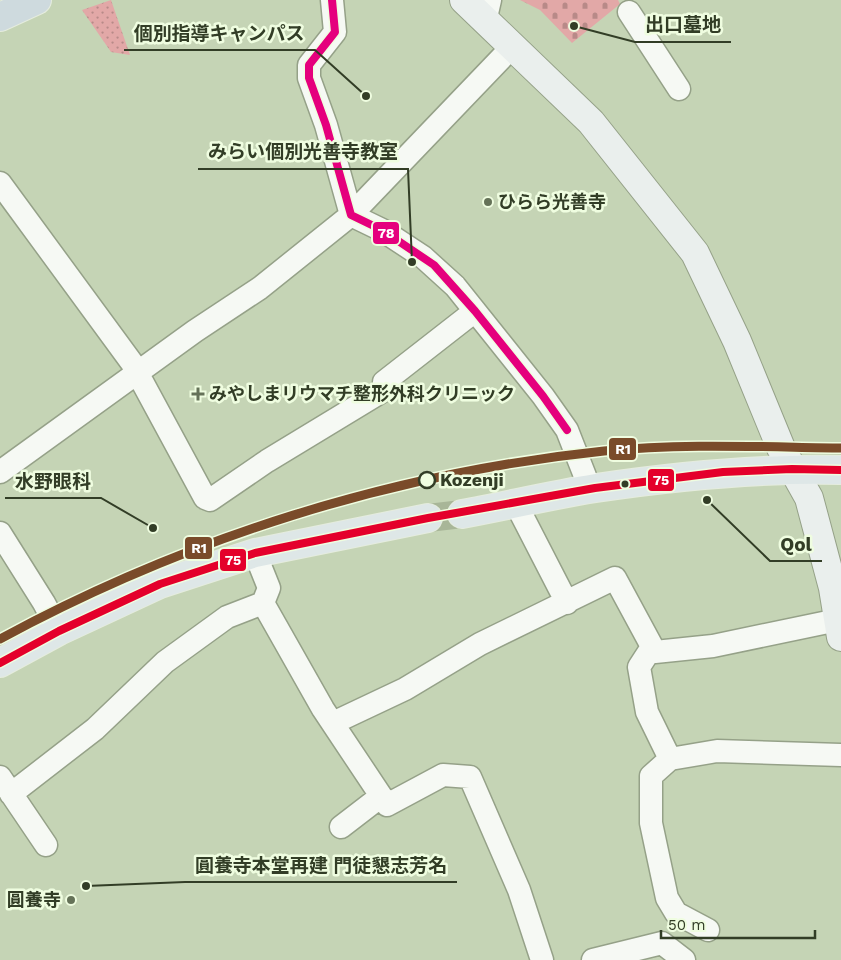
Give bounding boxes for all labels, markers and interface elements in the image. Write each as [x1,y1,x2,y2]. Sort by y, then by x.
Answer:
callout: 出口墓地 [635,8,731,42]
text: 出口墓地 [645,13,721,36]
callout: 個別指導キャンパス [124,16,315,50]
text: 個別指導キャンパス [133,22,305,45]
callout: みらい個別光善寺教室 [198,135,408,169]
text: みらい個別光善寺教室 [208,140,398,163]
place label: ひらら光善寺 [498,191,606,212]
marker: ひらら光善寺 [482,196,494,208]
line badge: 78 [372,221,400,245]
text: 78 [377,225,395,241]
place label: みやしまリウマチ整形外科クリニック [209,383,515,404]
marker: みやしまリウマチ整形外科クリニック [191,387,205,401]
line badge: R1 [608,437,637,461]
text: R1 [615,441,631,457]
callout: 水野眼科 [5,464,101,498]
line badge: 75 [647,468,675,492]
place label: Kozenji [440,469,504,490]
text: 水野眼科 [15,470,91,493]
marker: Kozenji [418,471,436,489]
text: 75 [653,472,669,488]
unlabelled marker [620,479,630,489]
callout: Qol [770,527,822,561]
text: Qol [780,533,813,556]
line badge: R1 [184,536,213,560]
text: R1 [191,540,207,556]
line badge: 75 [219,548,247,572]
text: 75 [225,552,241,568]
callout: 圓養寺本堂再建 門徒懇志芳名 [185,848,457,882]
text: 圓養寺本堂再建 門徒懇志芳名 [195,854,447,877]
place label: 圓養寺 [7,889,61,910]
marker: 圓養寺 [65,894,77,906]
scale bar [661,908,815,940]
text: 50 m [668,916,705,934]

